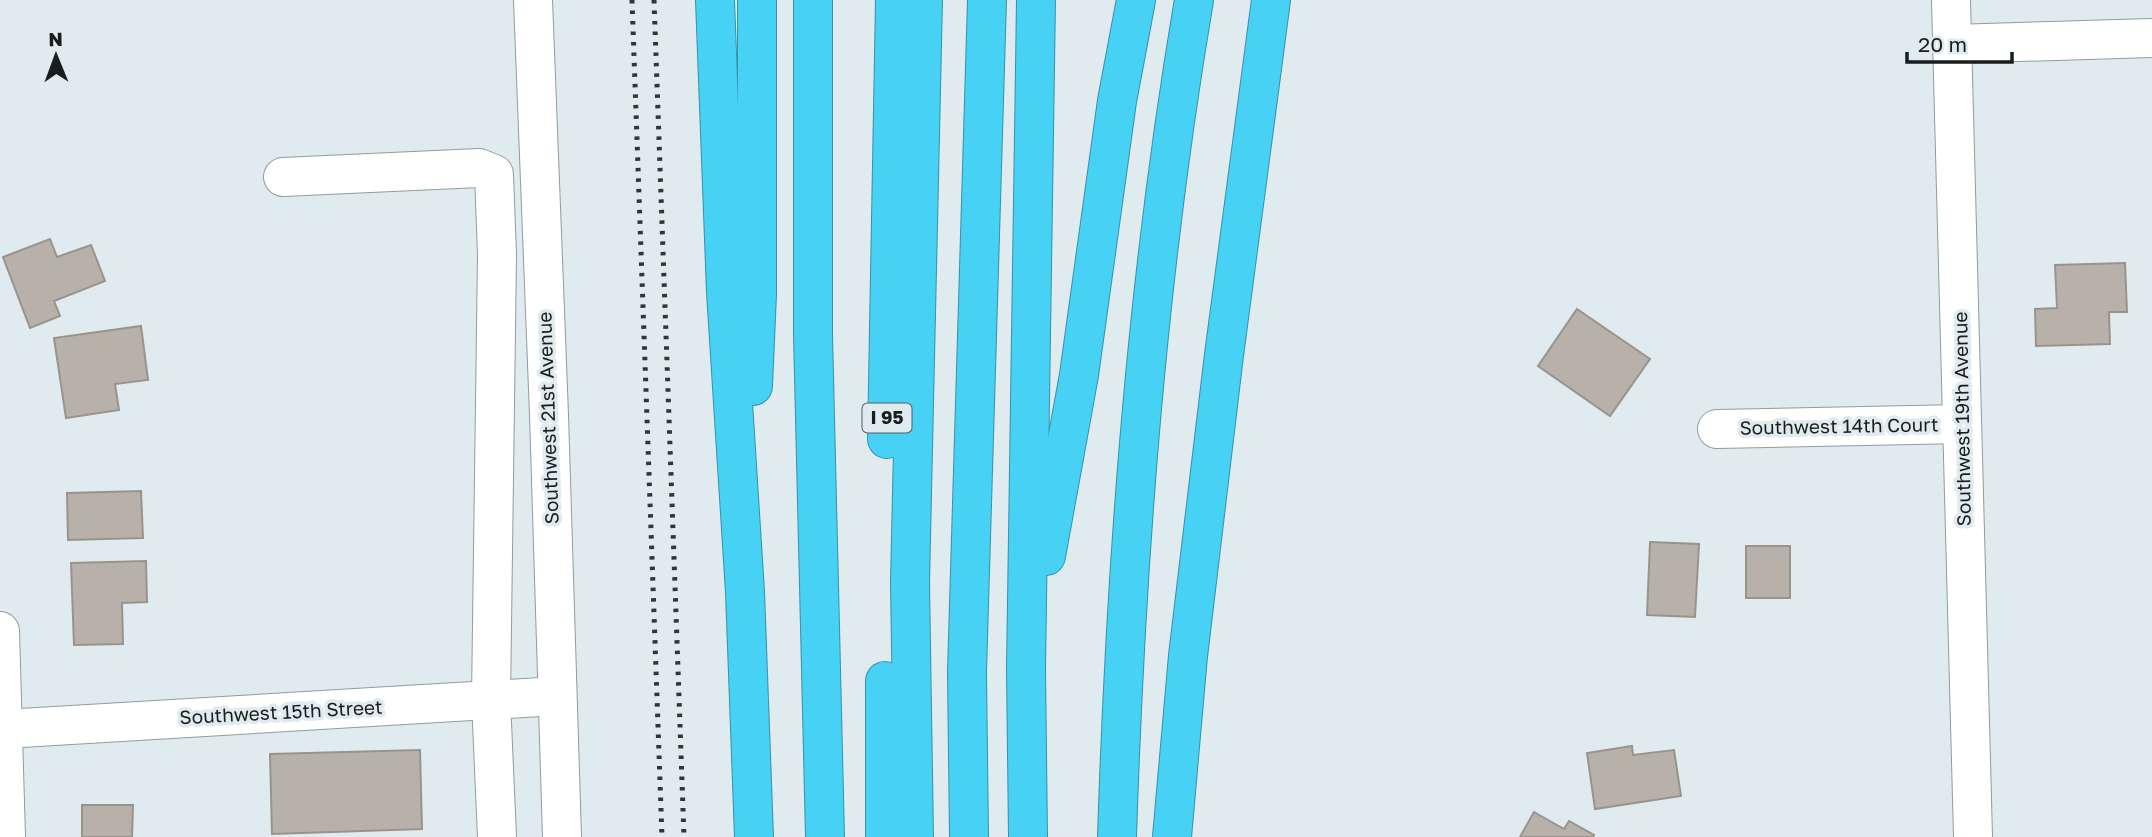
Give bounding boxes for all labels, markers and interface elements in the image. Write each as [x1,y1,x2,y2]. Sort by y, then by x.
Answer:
north arrow [21,21,91,91]
scale bar [1907,21,2012,65]
text: N [48,27,63,50]
text: 20 m [1918,31,1967,57]
street label: Southwest 21st Avenue [532,311,563,525]
street label: Southwest 19th Avenue [1948,312,1975,526]
road number: I 95 [862,404,912,432]
street label: Southwest 14th Court [1739,412,1939,439]
street label: Southwest 15th Street [179,695,383,728]

